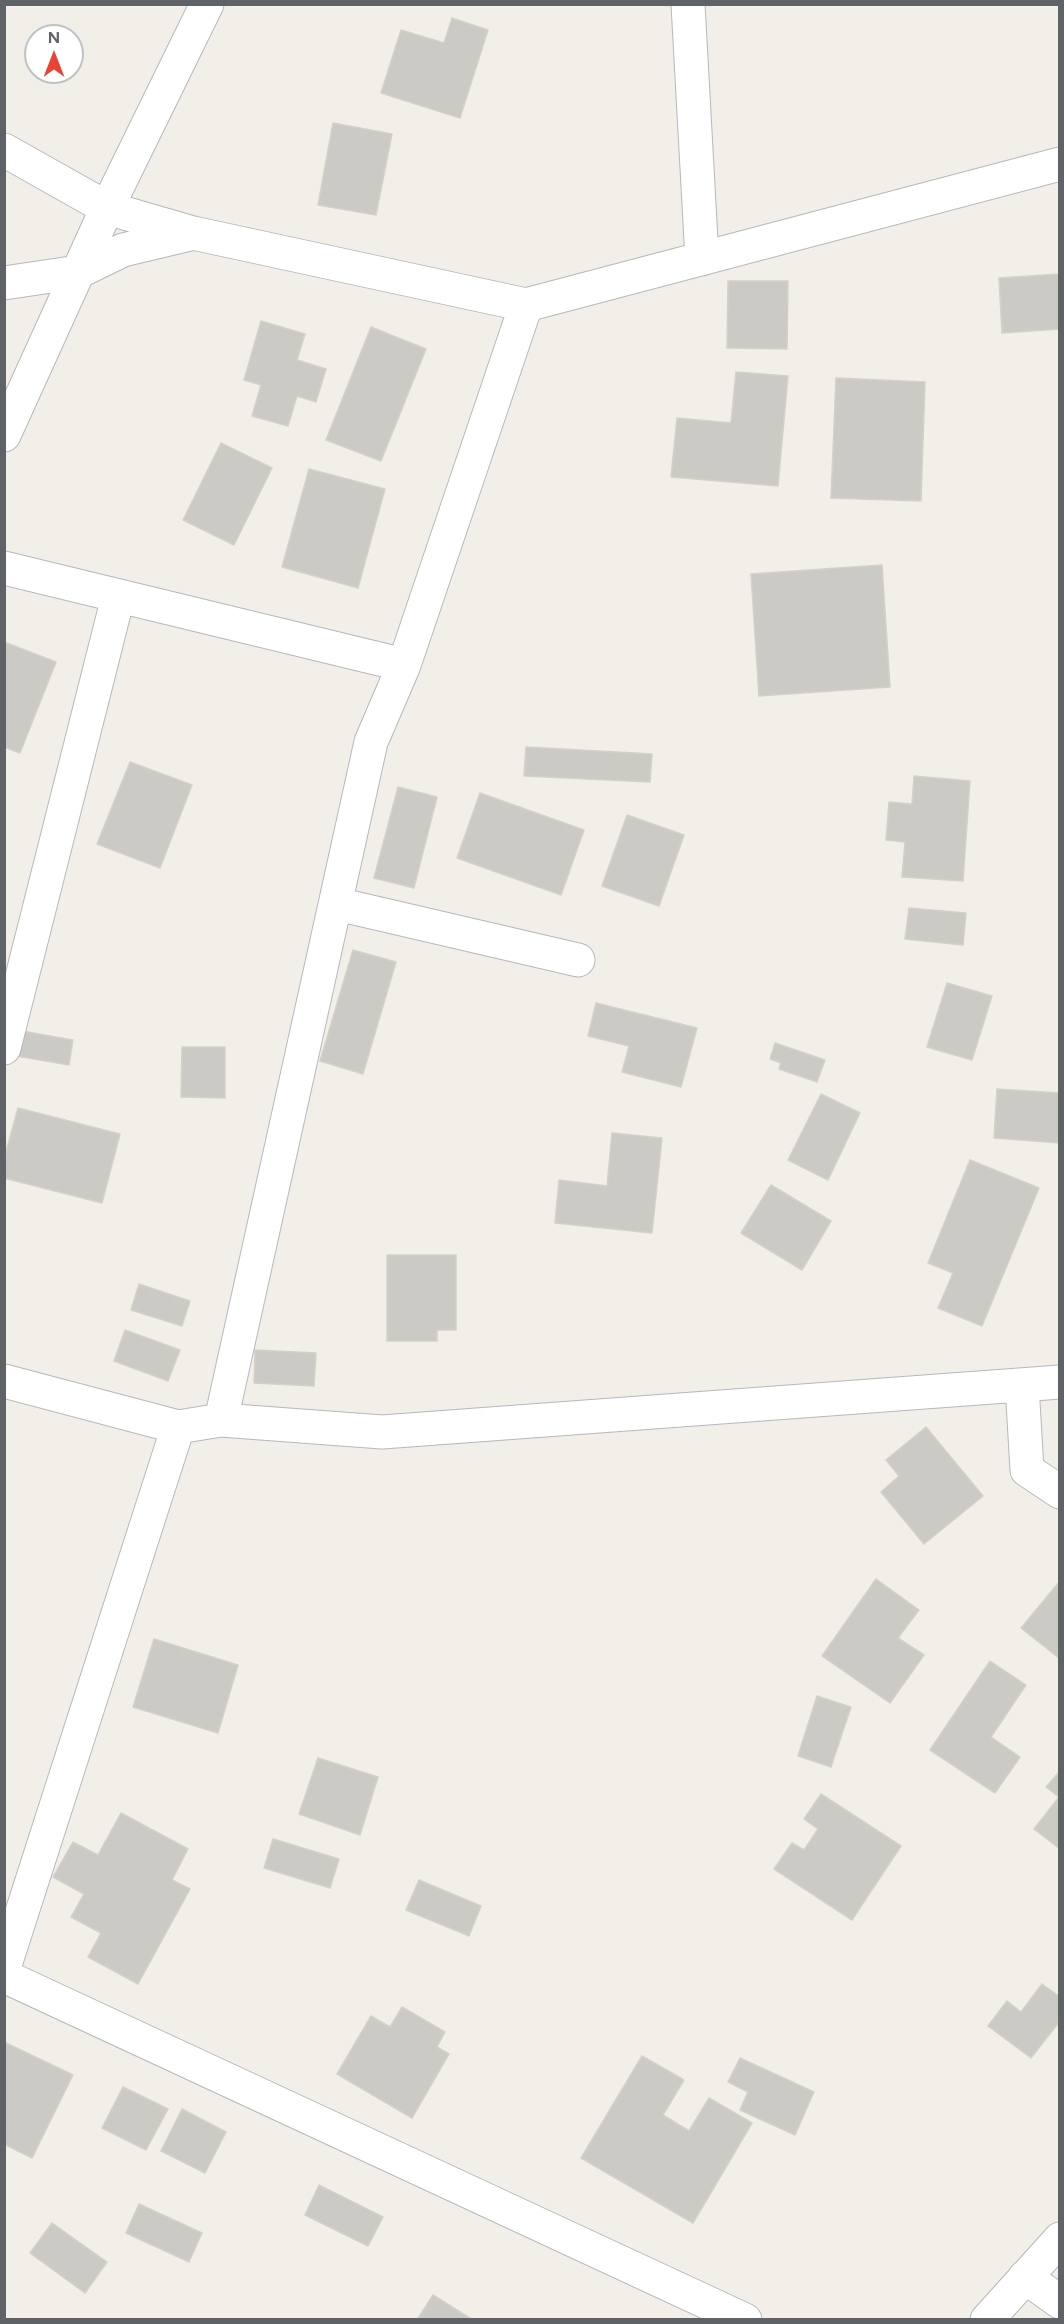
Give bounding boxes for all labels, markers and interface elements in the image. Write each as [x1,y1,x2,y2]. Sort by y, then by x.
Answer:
north arrow [24,24,84,84]
text: N [48,28,60,47]

